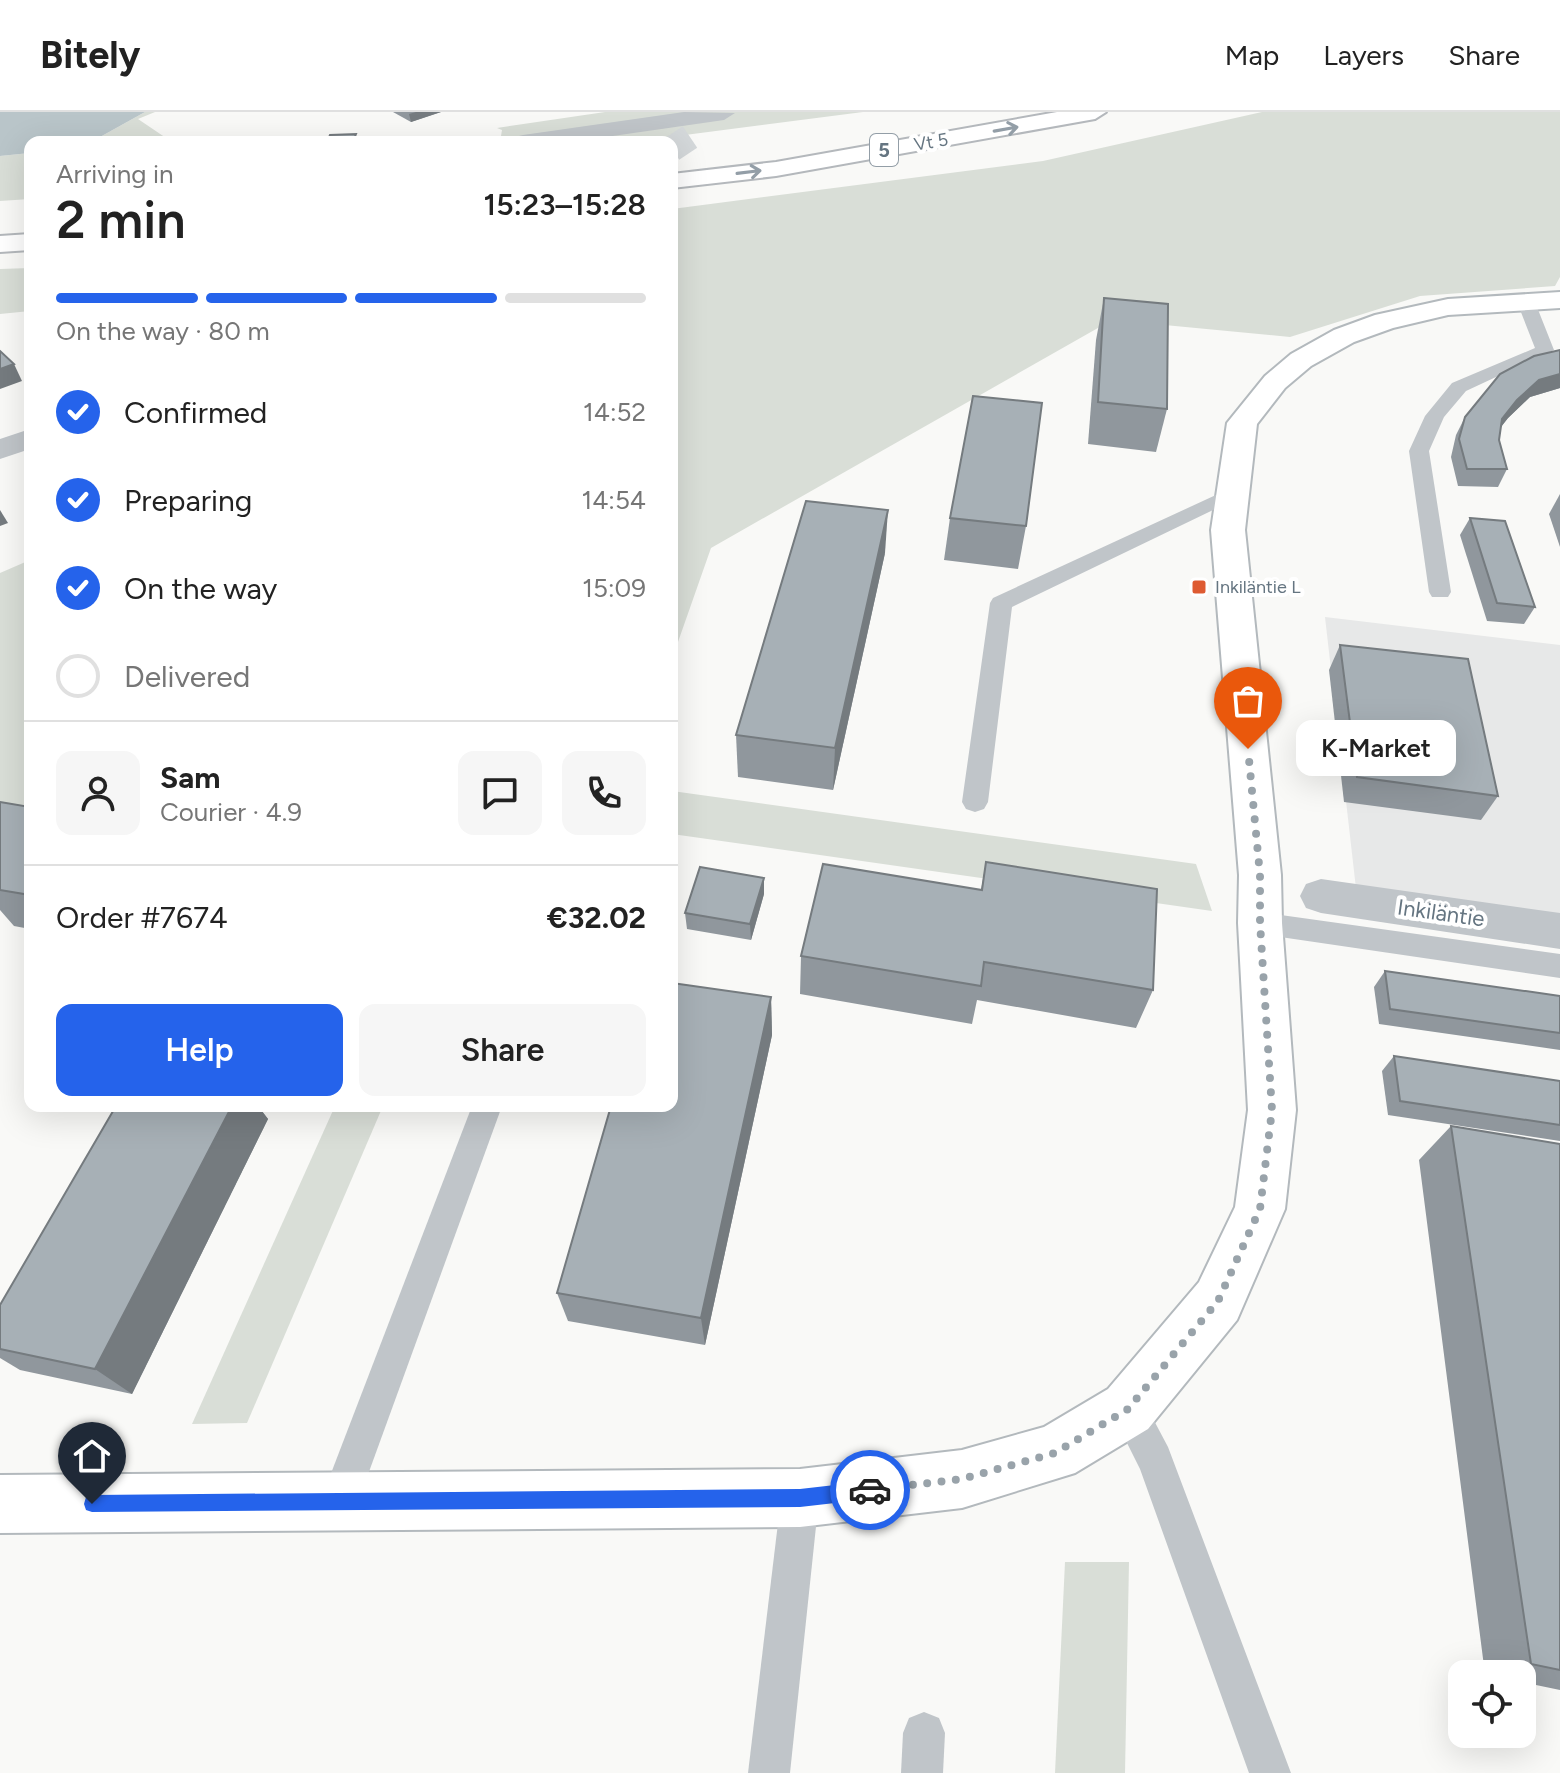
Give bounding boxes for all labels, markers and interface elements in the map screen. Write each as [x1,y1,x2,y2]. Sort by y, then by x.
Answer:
text: Bitely [40,32,140,78]
text: Map [1225,38,1279,72]
text: Layers [1323,38,1404,72]
text: Share [1448,38,1520,72]
one-way arrow [993,120,1018,135]
street label: Vt 5 [912,128,950,156]
road number: 5 [870,134,898,166]
text: Arriving in [56,158,174,190]
one-way arrow [736,164,762,179]
text: 15:23–15:28 [484,186,646,223]
text: 2 min [56,189,185,251]
text: On the way · 80 m [56,315,270,347]
icon: check [56,390,100,434]
text: Confirmed [124,394,267,431]
text: 14:52 [583,396,646,428]
icon: check [56,478,100,522]
text: Preparing [124,482,252,519]
text: 14:54 [581,484,646,516]
icon: check [56,566,100,610]
text: On the way [124,570,277,607]
text: 15:09 [582,572,646,604]
place label: Inkiläntie L [1215,576,1301,598]
marker: Inkiläntie L [1190,578,1208,596]
text: Delivered [124,658,250,695]
pin [1214,667,1282,749]
icon: bag [1226,679,1270,723]
callout: K-Market [1296,721,1456,777]
text: K-Market [1321,732,1431,764]
button: person [56,751,140,835]
button: chat [458,751,542,835]
button: phone [562,751,646,835]
text: Sam [160,759,220,796]
text: Courier · 4.9 [160,796,302,828]
street label: Inkiläntie [1396,894,1486,932]
text: Order #7674 [56,899,228,936]
text: €32.02 [547,899,646,936]
button: Help [56,1004,343,1096]
button: Share [359,1004,646,1096]
pin [58,1422,126,1504]
icon: home [70,1434,114,1478]
courier [830,1450,910,1530]
icon: car [848,1468,892,1512]
map controls [1448,1660,1536,1748]
button: locate [1448,1660,1536,1748]

